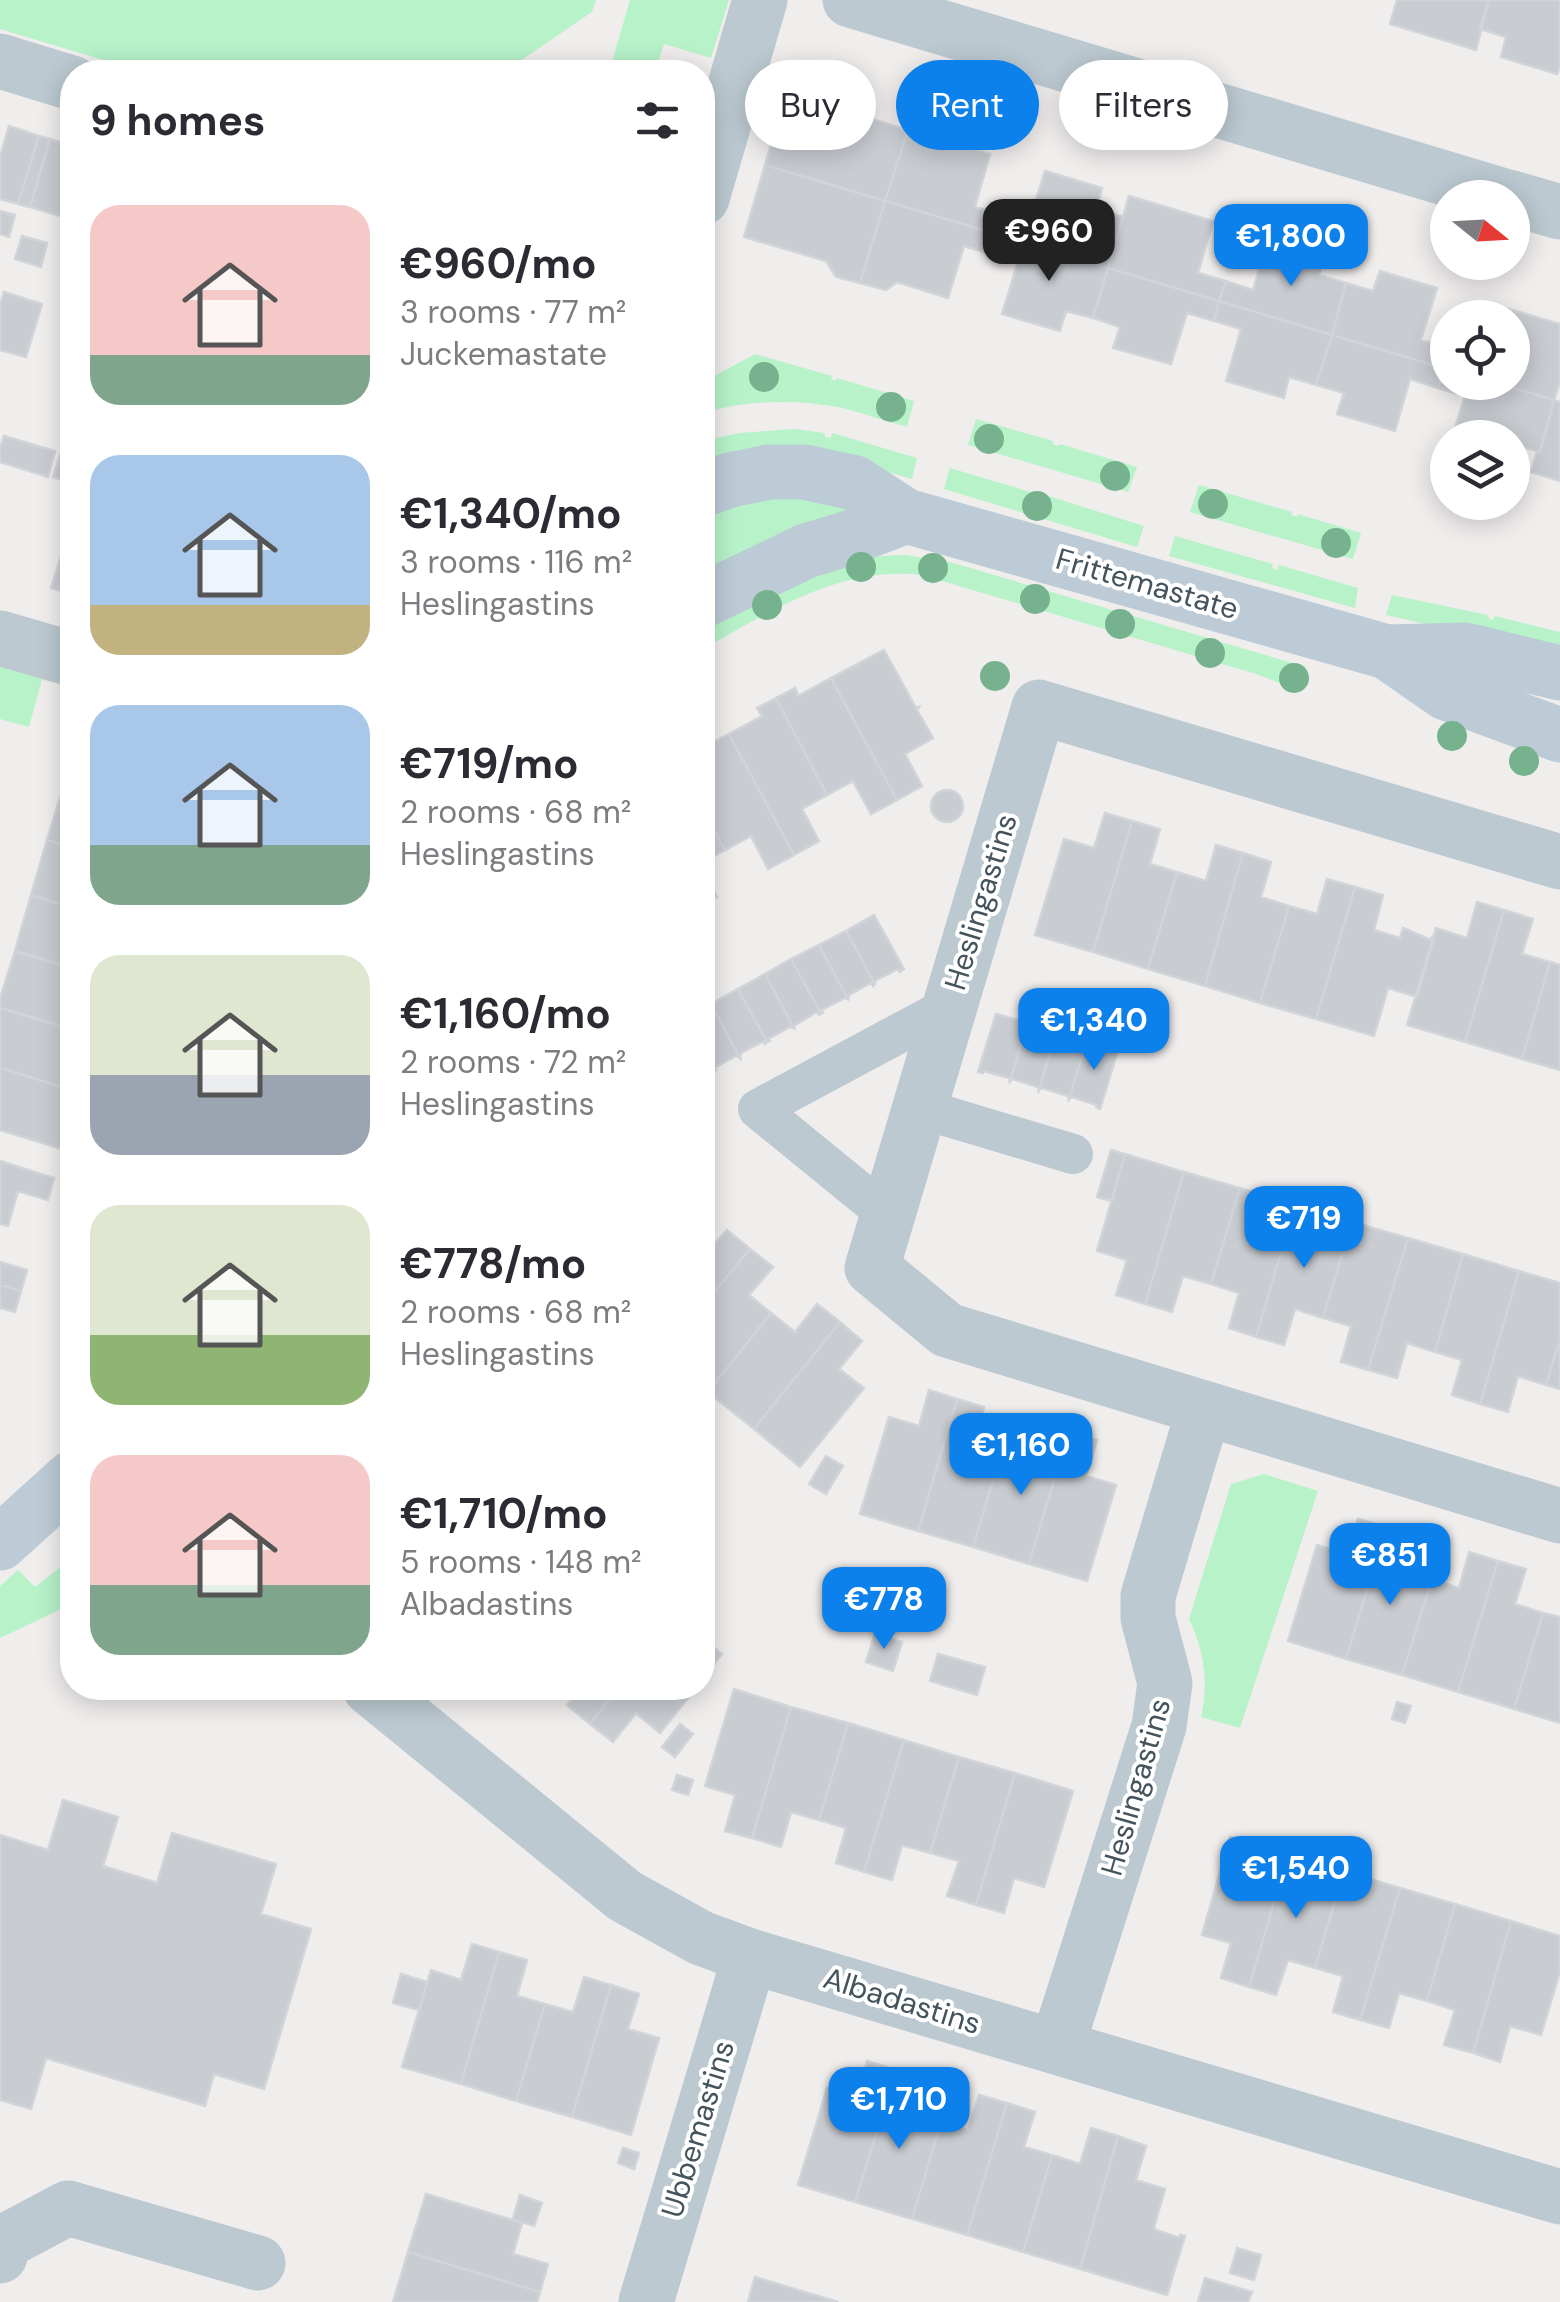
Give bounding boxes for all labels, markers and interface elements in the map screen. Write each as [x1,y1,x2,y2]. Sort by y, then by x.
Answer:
chip: Buy [745,60,876,150]
chip: Rent [896,60,1039,150]
chip: Filters [1059,60,1228,150]
text: 9 homes [90,93,265,148]
icon: filters [630,93,685,148]
north arrow [1430,180,1530,280]
map controls [1430,180,1530,520]
pin: €960 [990,199,1108,284]
pin: €1,800 [1210,204,1372,289]
text: €960 [1005,210,1093,252]
text: €1,800 [1236,215,1346,257]
text: €960/mo [400,236,597,291]
icon: home [170,245,290,365]
text: 3 rooms · 77 m² [400,291,626,333]
button: locate [1430,300,1530,400]
text: Juckemastate [400,333,607,375]
button: layers [1430,420,1530,520]
text: €1,340/mo [400,486,622,541]
icon: home [170,495,290,615]
street label: Frittemastate [1051,539,1243,628]
text: 3 rooms · 116 m² [400,541,632,583]
text: Heslingastins [400,583,595,625]
text: €719/mo [400,736,579,791]
icon: home [170,745,290,865]
text: 2 rooms · 68 m² [400,791,631,833]
street label: Heslingastins [935,809,1026,995]
text: Heslingastins [400,833,595,875]
text: €1,160/mo [400,986,611,1041]
pin: €1,340 [1013,988,1175,1073]
icon: home [170,995,290,1115]
text: €1,340 [1040,999,1148,1041]
text: 2 rooms · 72 m² [400,1041,626,1083]
text: Heslingastins [400,1083,595,1125]
pin: €719 [1245,1186,1363,1271]
text: €719 [1266,1197,1342,1239]
text: €778/mo [400,1236,586,1291]
icon: home [170,1245,290,1365]
text: 2 rooms · 68 m² [400,1291,631,1333]
text: Heslingastins [400,1333,595,1375]
pin: €1,160 [940,1413,1102,1498]
text: €1,160 [971,1424,1071,1466]
text: €1,710/mo [400,1486,608,1541]
icon: home [170,1495,290,1615]
pin: €851 [1331,1523,1449,1608]
text: €851 [1351,1534,1429,1576]
text: 5 rooms · 148 m² [400,1541,642,1583]
pin: €778 [825,1567,943,1652]
text: €778 [844,1578,924,1620]
text: Albadastins [400,1583,573,1625]
street label: Heslingastins [1092,1694,1179,1880]
pin: €1,540 [1215,1836,1377,1921]
text: €1,540 [1242,1847,1350,1889]
street label: Albadastins [819,1958,986,2043]
street label: Ubbemastins [652,2036,743,2222]
pin: €1,710 [818,2067,980,2152]
text: €1,710 [851,2078,947,2120]

